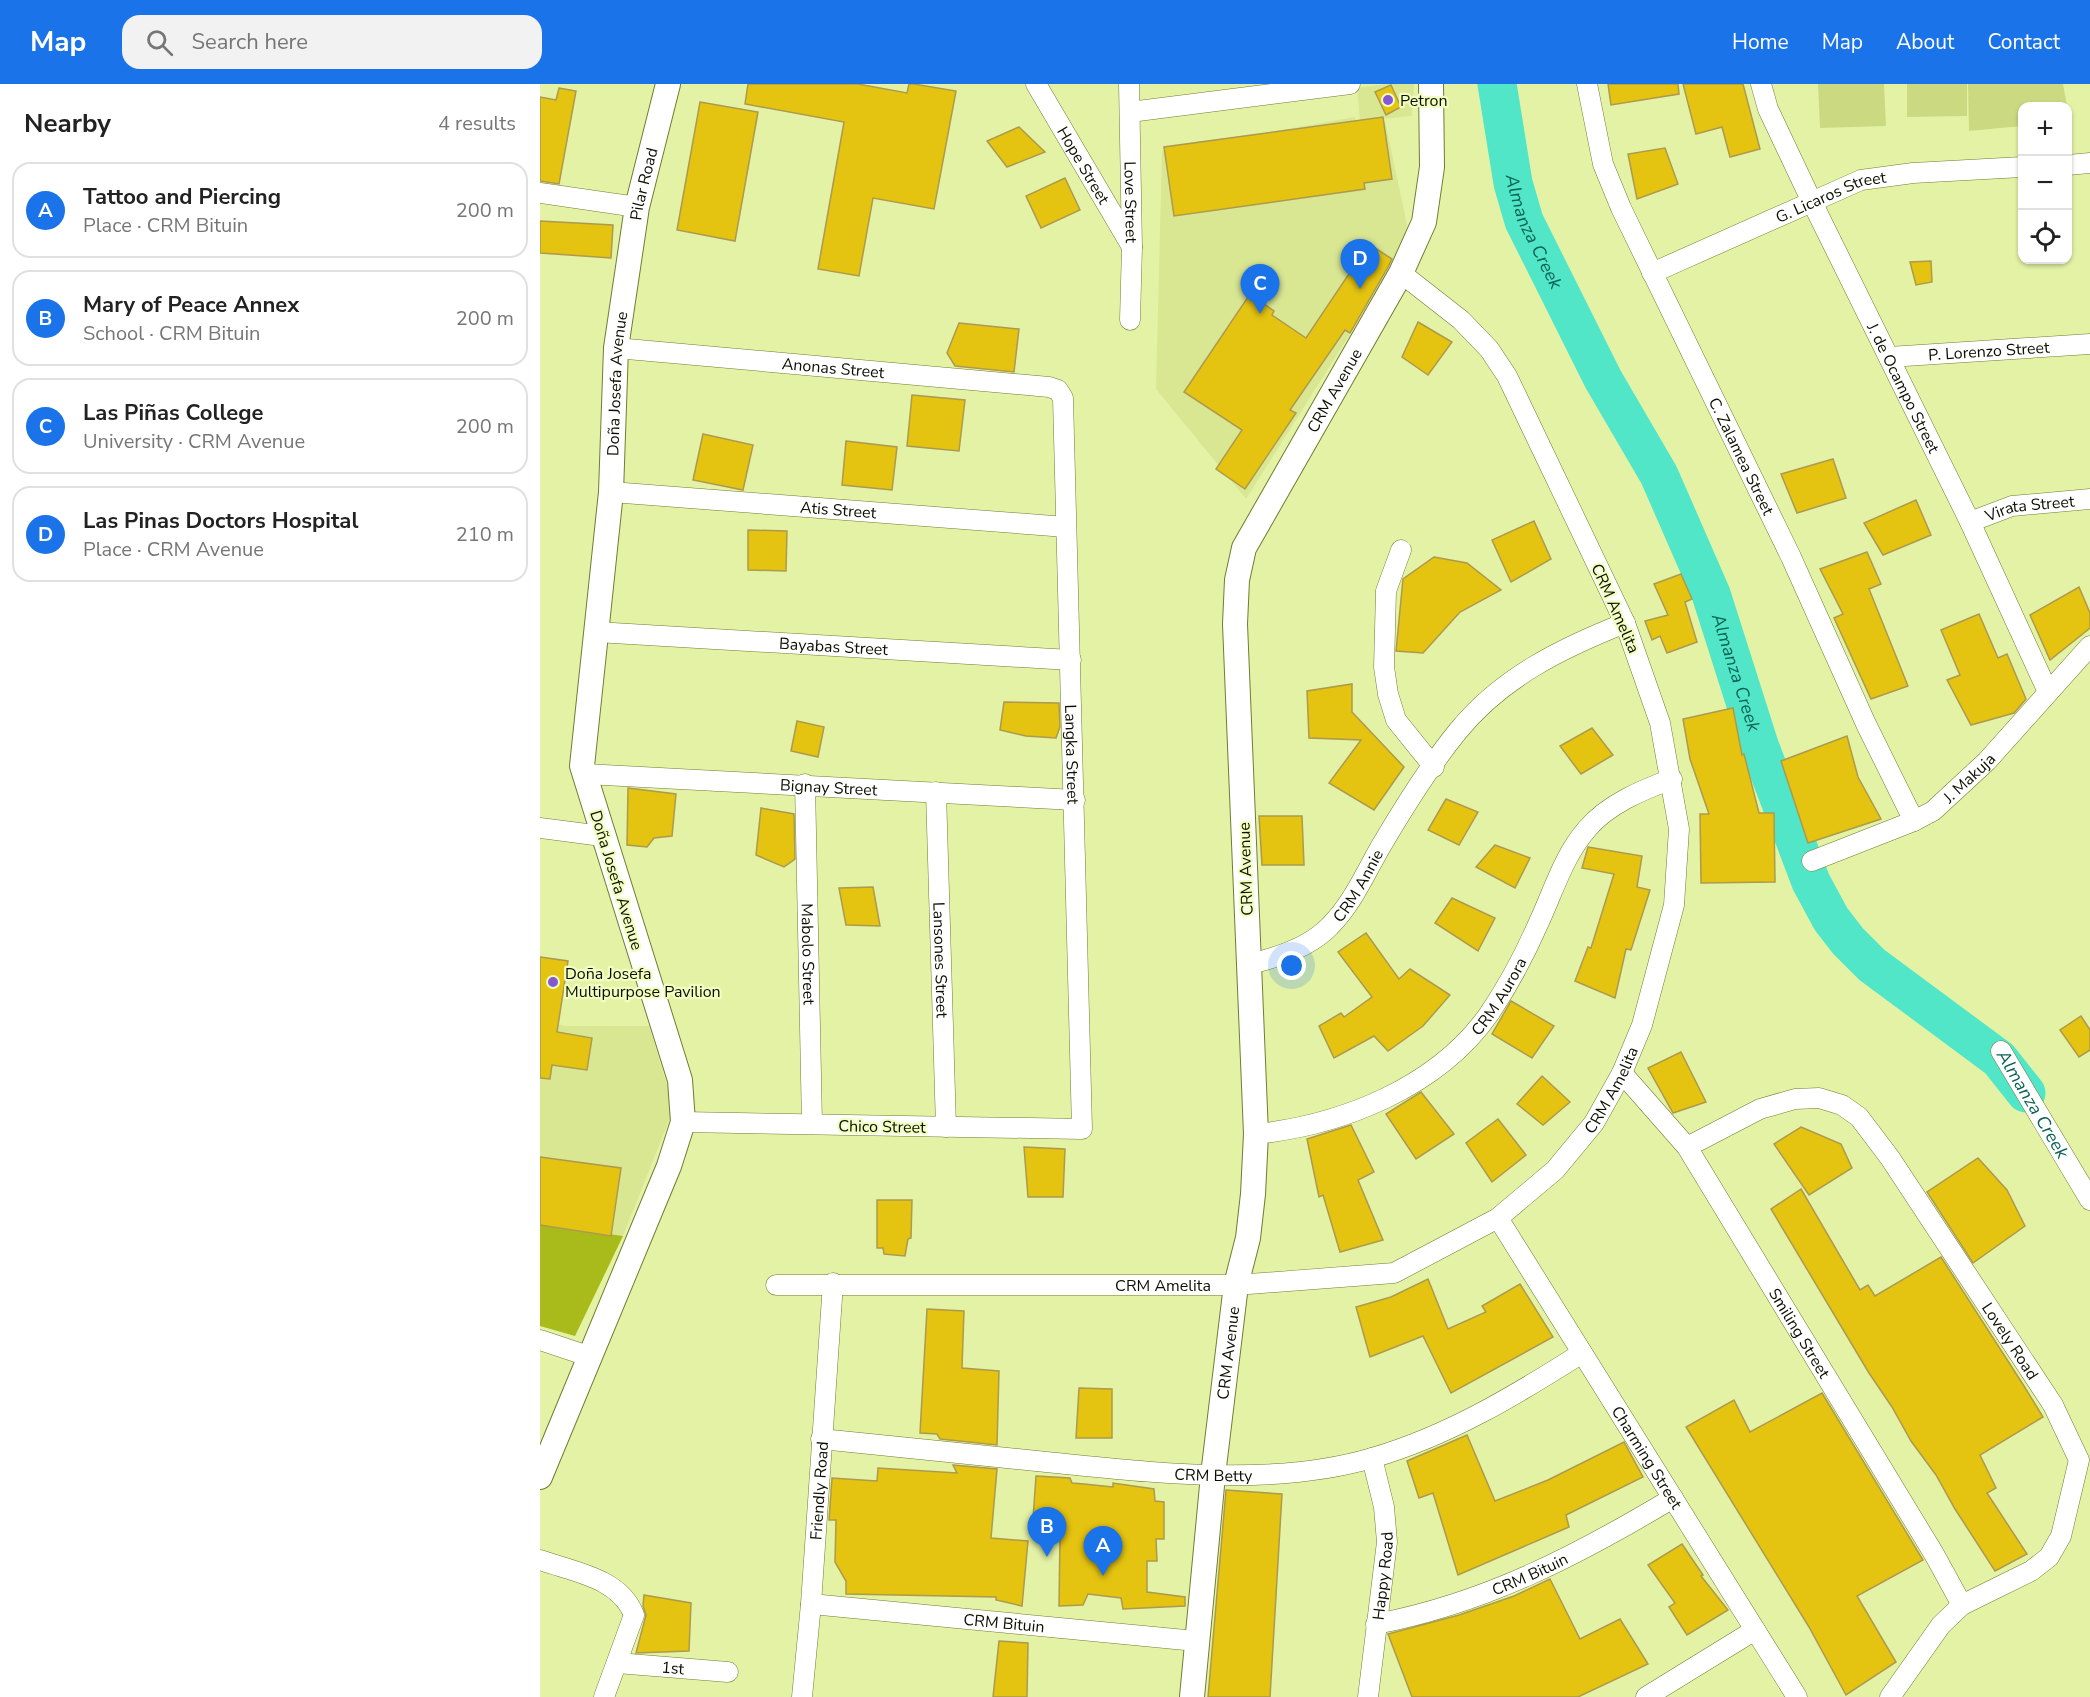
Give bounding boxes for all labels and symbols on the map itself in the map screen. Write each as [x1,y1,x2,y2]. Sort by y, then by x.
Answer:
place label: Petron [1400,90,1448,112]
marker: Petron [1381,93,1395,107]
street label: Hope Street [1051,123,1115,209]
street label: Pilar Road [625,145,664,222]
street label: Love Street [1118,161,1142,244]
street label: G. Licaros Street [1772,167,1888,229]
water label: Almanza Creek [1500,172,1569,294]
pin: D [1340,240,1380,289]
pin: C [1240,264,1280,314]
street label: Doña Josefa Avenue [602,310,633,456]
street label: J. de Ocampo Street [1861,319,1944,457]
street label: P. Lorenzo Street [1927,337,2051,366]
street label: CRM Avenue [1302,345,1368,437]
street label: Anonas Street [781,353,886,384]
street label: C. Zalamea Street [1703,394,1779,519]
street label: Virata Street [1981,490,2076,528]
street label: Atis Street [799,497,878,524]
street label: CRM Amelita [1586,560,1645,657]
water label: Almanza Creek [1706,610,1766,736]
street label: Bayabas Street [778,633,889,661]
street label: Langka Street [1059,704,1084,805]
street label: J. Makuja [1938,749,2001,809]
street label: Bignay Street [779,774,878,802]
street label: Doña Josefa Avenue [584,808,648,953]
street label: CRM Avenue [1233,822,1259,916]
street label: CRM Annie [1328,846,1389,927]
street label: Lansones Street [927,902,953,1019]
street label: Mabolo Street [795,903,820,1005]
your location [1277,951,1306,980]
street label: CRM Aurora [1466,954,1532,1041]
place label: Doña Josefa Multipurpose Pavilion [565,963,721,1003]
marker: Doña Josefa Multipurpose Pavilion [546,975,560,989]
street label: CRM Amelita [1580,1043,1644,1139]
water label: Almanza Creek [1991,1045,2075,1164]
street label: Chico Street [838,1115,926,1139]
street label: CRM Amelita [1115,1275,1211,1297]
street label: Smiling Street [1763,1284,1835,1383]
street label: Lovely Road [1976,1298,2043,1384]
street label: CRM Avenue [1212,1305,1245,1401]
street label: Charming Street [1606,1402,1687,1514]
street label: Friendly Road [805,1441,834,1541]
street label: CRM Betty [1174,1463,1253,1487]
pin: B [1028,1508,1066,1557]
pin: A [1084,1526,1122,1576]
street label: Happy Road [1368,1531,1399,1621]
street label: CRM Bituin [1489,1548,1572,1601]
street label: CRM Bituin [963,1609,1046,1638]
street label: 1st [660,1657,685,1680]

